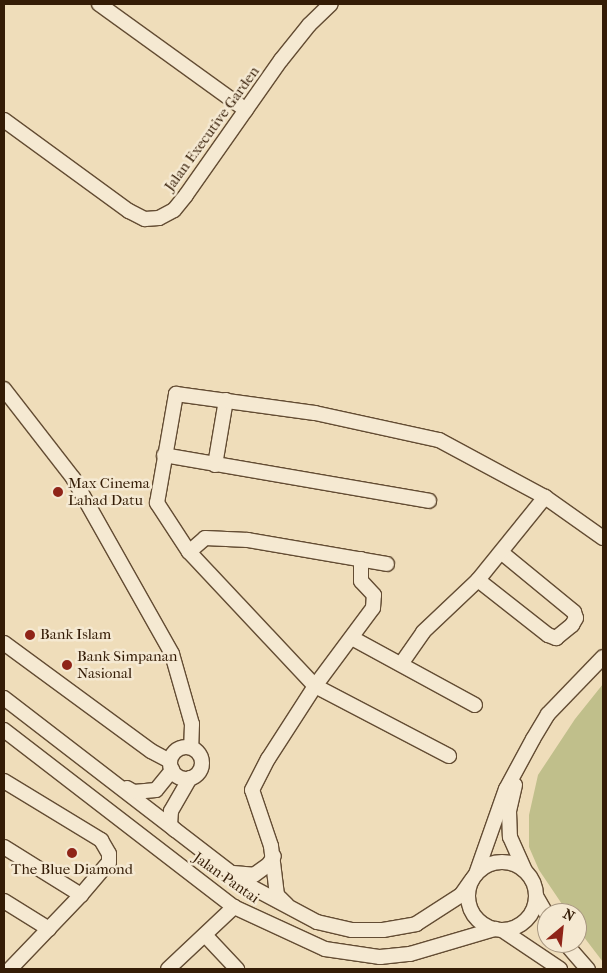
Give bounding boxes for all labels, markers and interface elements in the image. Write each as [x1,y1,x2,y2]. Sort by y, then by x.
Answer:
street label: Jalan Executive Garden [161,63,263,195]
place label: Max Cinema Lahad Datu [68,474,150,509]
marker: Max Cinema Lahad Datu [52,486,64,498]
place label: Bank Islam [40,626,111,644]
marker: Bank Islam [24,629,36,641]
place label: Bank Simpanan Nasional [77,647,177,682]
marker: Bank Simpanan Nasional [61,659,73,671]
marker: The Blue Diamond [66,847,78,859]
street label: Jalan Pantai [190,849,262,907]
place label: The Blue Diamond [11,861,133,879]
north arrow [537,903,587,953]
text: N [560,905,577,925]

